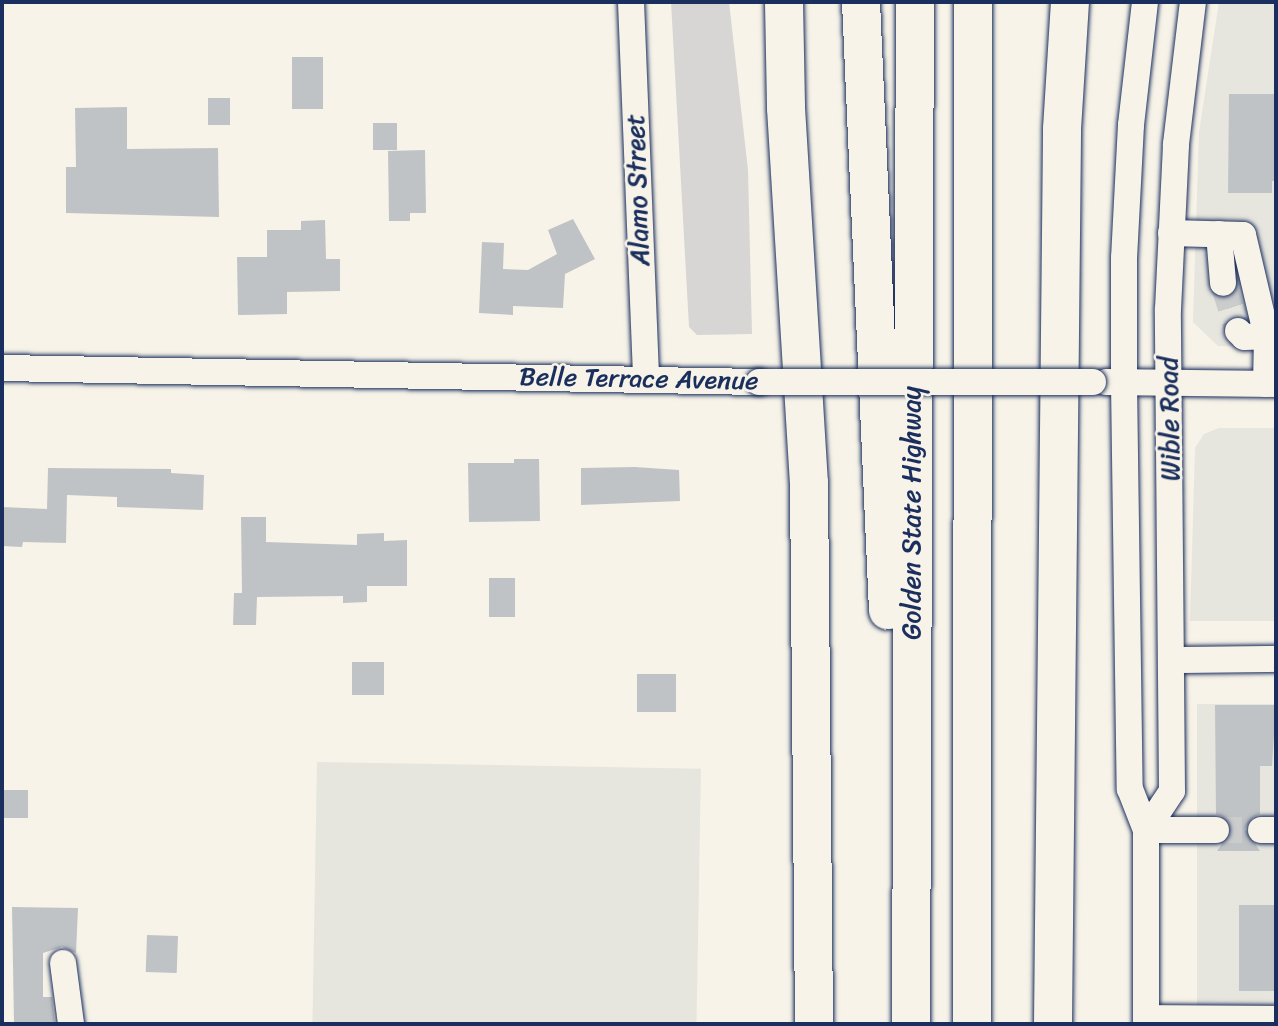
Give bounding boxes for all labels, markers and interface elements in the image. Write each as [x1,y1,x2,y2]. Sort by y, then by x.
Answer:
street label: Alamo Street [620,113,656,267]
street label: Wible Road [1153,356,1187,482]
street label: Belle Terrace Avenue [519,361,759,397]
street label: Golden State Highway [896,386,928,640]

